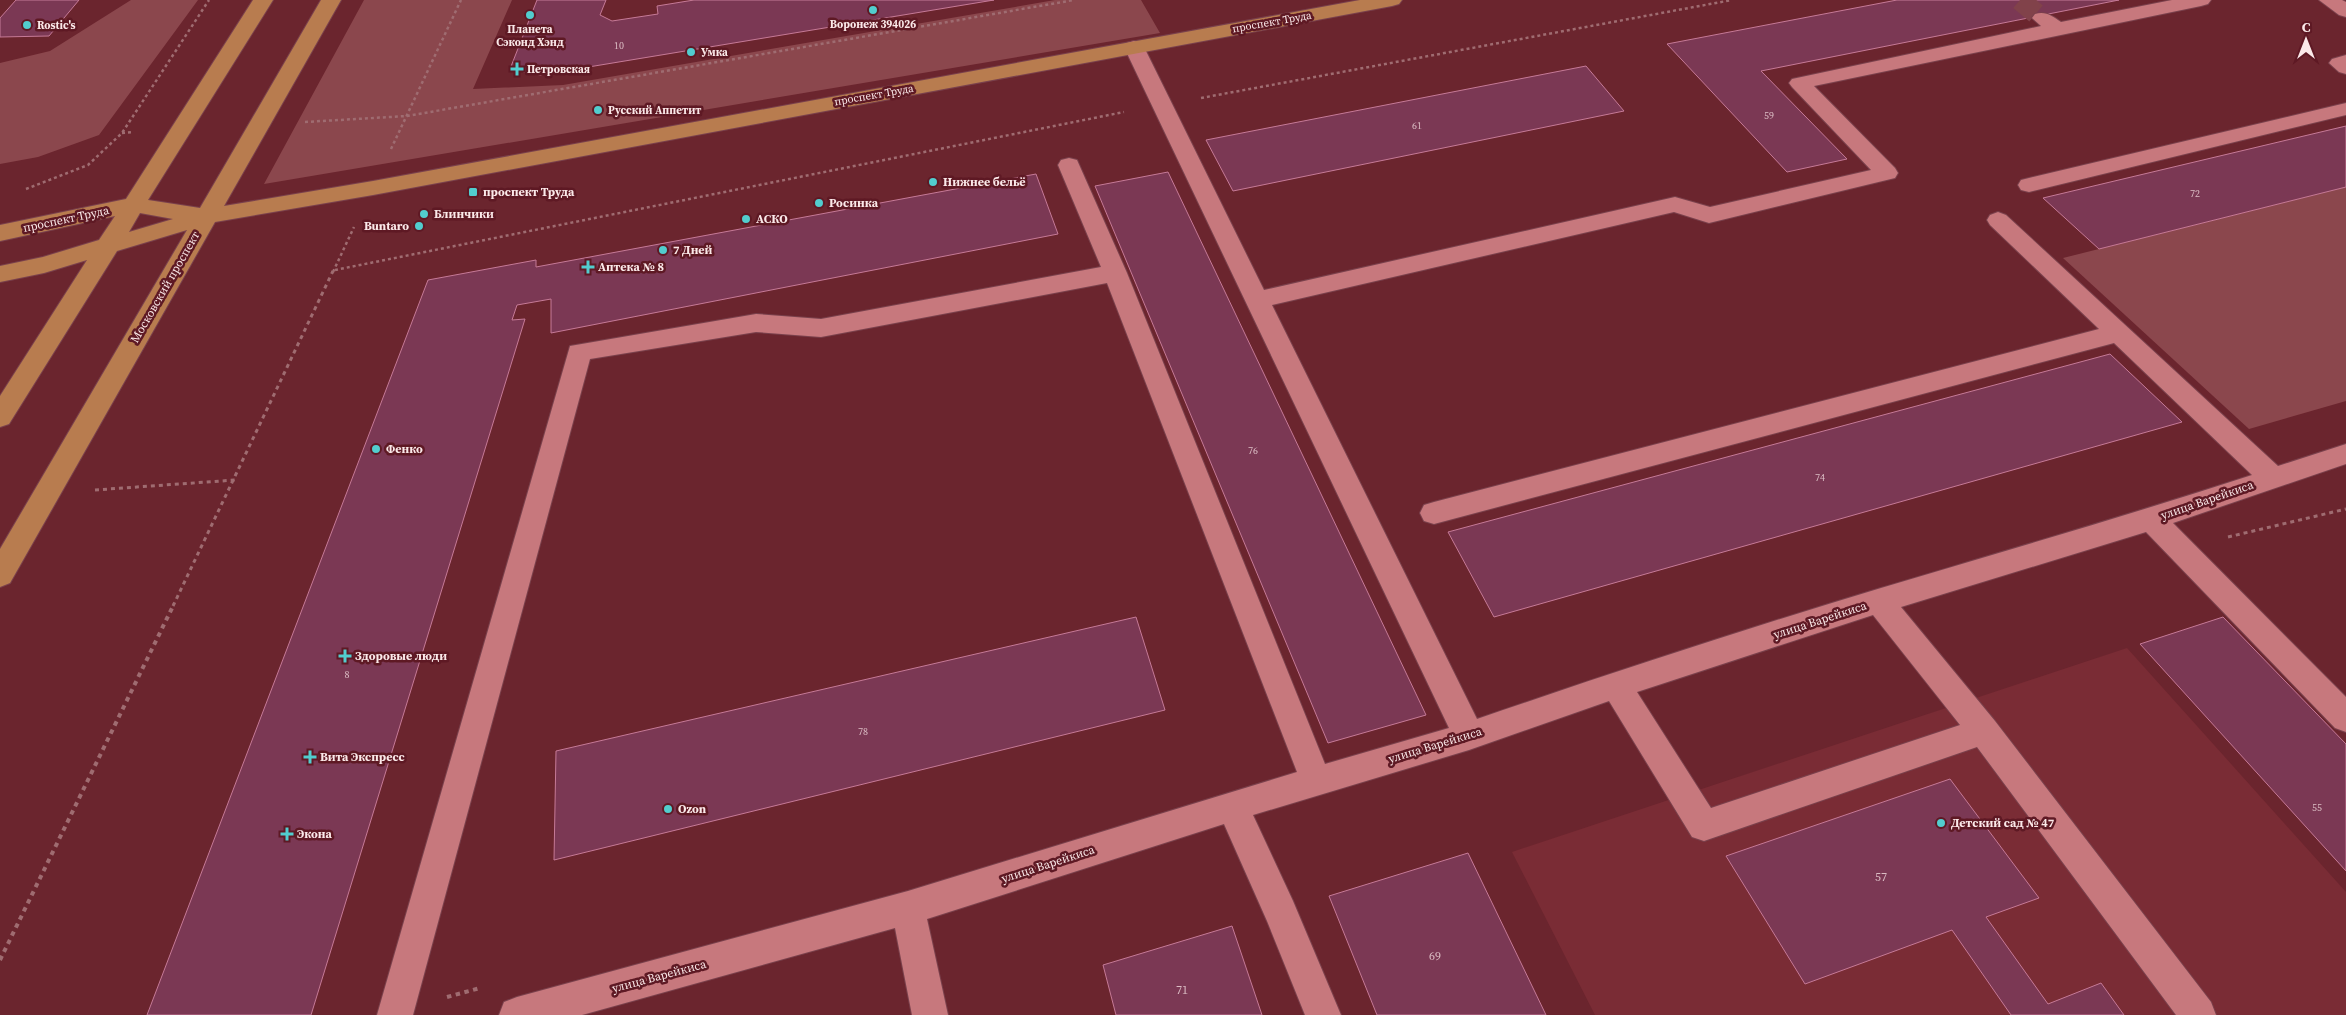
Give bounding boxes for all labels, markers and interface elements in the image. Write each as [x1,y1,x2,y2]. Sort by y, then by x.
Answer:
marker: Воронеж 394026 [867,4,879,16]
street label: проспект Труда [1231,8,1313,36]
marker: Планета Сэконд Хэнд [524,9,536,21]
north arrow [2281,15,2331,65]
place label: Воронеж 394026 [830,17,916,32]
text: С [2302,17,2311,37]
place label: Rostic's [37,18,76,33]
marker: Rostic's [21,19,33,31]
place label: Планета Сэконд Хэнд [496,22,564,50]
house number: 10 [614,39,624,52]
place label: Умка [701,45,728,60]
marker: Умка [685,46,697,58]
place label: Петровская [527,62,590,77]
marker: Петровская [511,63,523,75]
street label: проспект Труда [833,81,915,109]
place label: Русский Аппетит [608,103,701,118]
marker: Русский Аппетит [592,104,604,116]
house number: 59 [1764,109,1774,122]
house number: 61 [1412,119,1422,132]
place label: Нижнее бельё [943,174,1026,190]
marker: Нижнее бельё [927,176,939,188]
place label: проспект Труда [483,184,575,200]
marker: проспект Труда [467,186,479,198]
house number: 72 [2190,187,2200,200]
place label: Росинка [829,195,879,211]
marker: Росинка [813,197,825,209]
street label: проспект Труда [22,202,111,236]
place label: Блинчики [434,206,494,222]
marker: Блинчики [418,208,430,220]
place label: АСКО [756,211,788,227]
marker: АСКО [740,213,752,225]
place label: Buntaro [364,218,409,234]
marker: Buntaro [413,220,425,232]
street label: Московский проспект [127,228,204,346]
place label: 7 Дней [673,242,713,258]
marker: 7 Дней [657,244,669,256]
place label: Аптека № 8 [598,259,664,275]
marker: Аптека № 8 [582,261,594,273]
place label: Фенко [386,441,423,457]
marker: Фенко [370,443,382,455]
house number: 76 [1248,444,1258,457]
house number: 74 [1815,471,1825,484]
street label: улица Варейкиса [2159,476,2256,523]
street label: улица Варейкиса [1771,597,1869,643]
place label: Здоровые люди [355,648,447,664]
marker: Здоровые люди [339,650,351,662]
house number: 8 [345,668,350,681]
street label: улица Варейкиса [1386,723,1485,767]
house number: 78 [858,725,868,738]
place label: Вита Экспресс [320,749,405,765]
marker: Вита Экспресс [304,751,316,763]
place label: Ozon [678,801,707,817]
house number: 55 [2312,801,2322,814]
marker: Ozon [662,803,674,815]
place label: Детский сад № 47 [1951,815,2055,831]
marker: Детский сад № 47 [1935,817,1947,829]
place label: Экона [297,826,333,842]
marker: Экона [281,828,293,840]
street label: улица Варейкиса [999,841,1097,887]
house number: 57 [1875,869,1887,885]
house number: 69 [1429,948,1441,964]
street label: улица Варейкиса [610,955,709,996]
house number: 71 [1176,982,1188,998]

